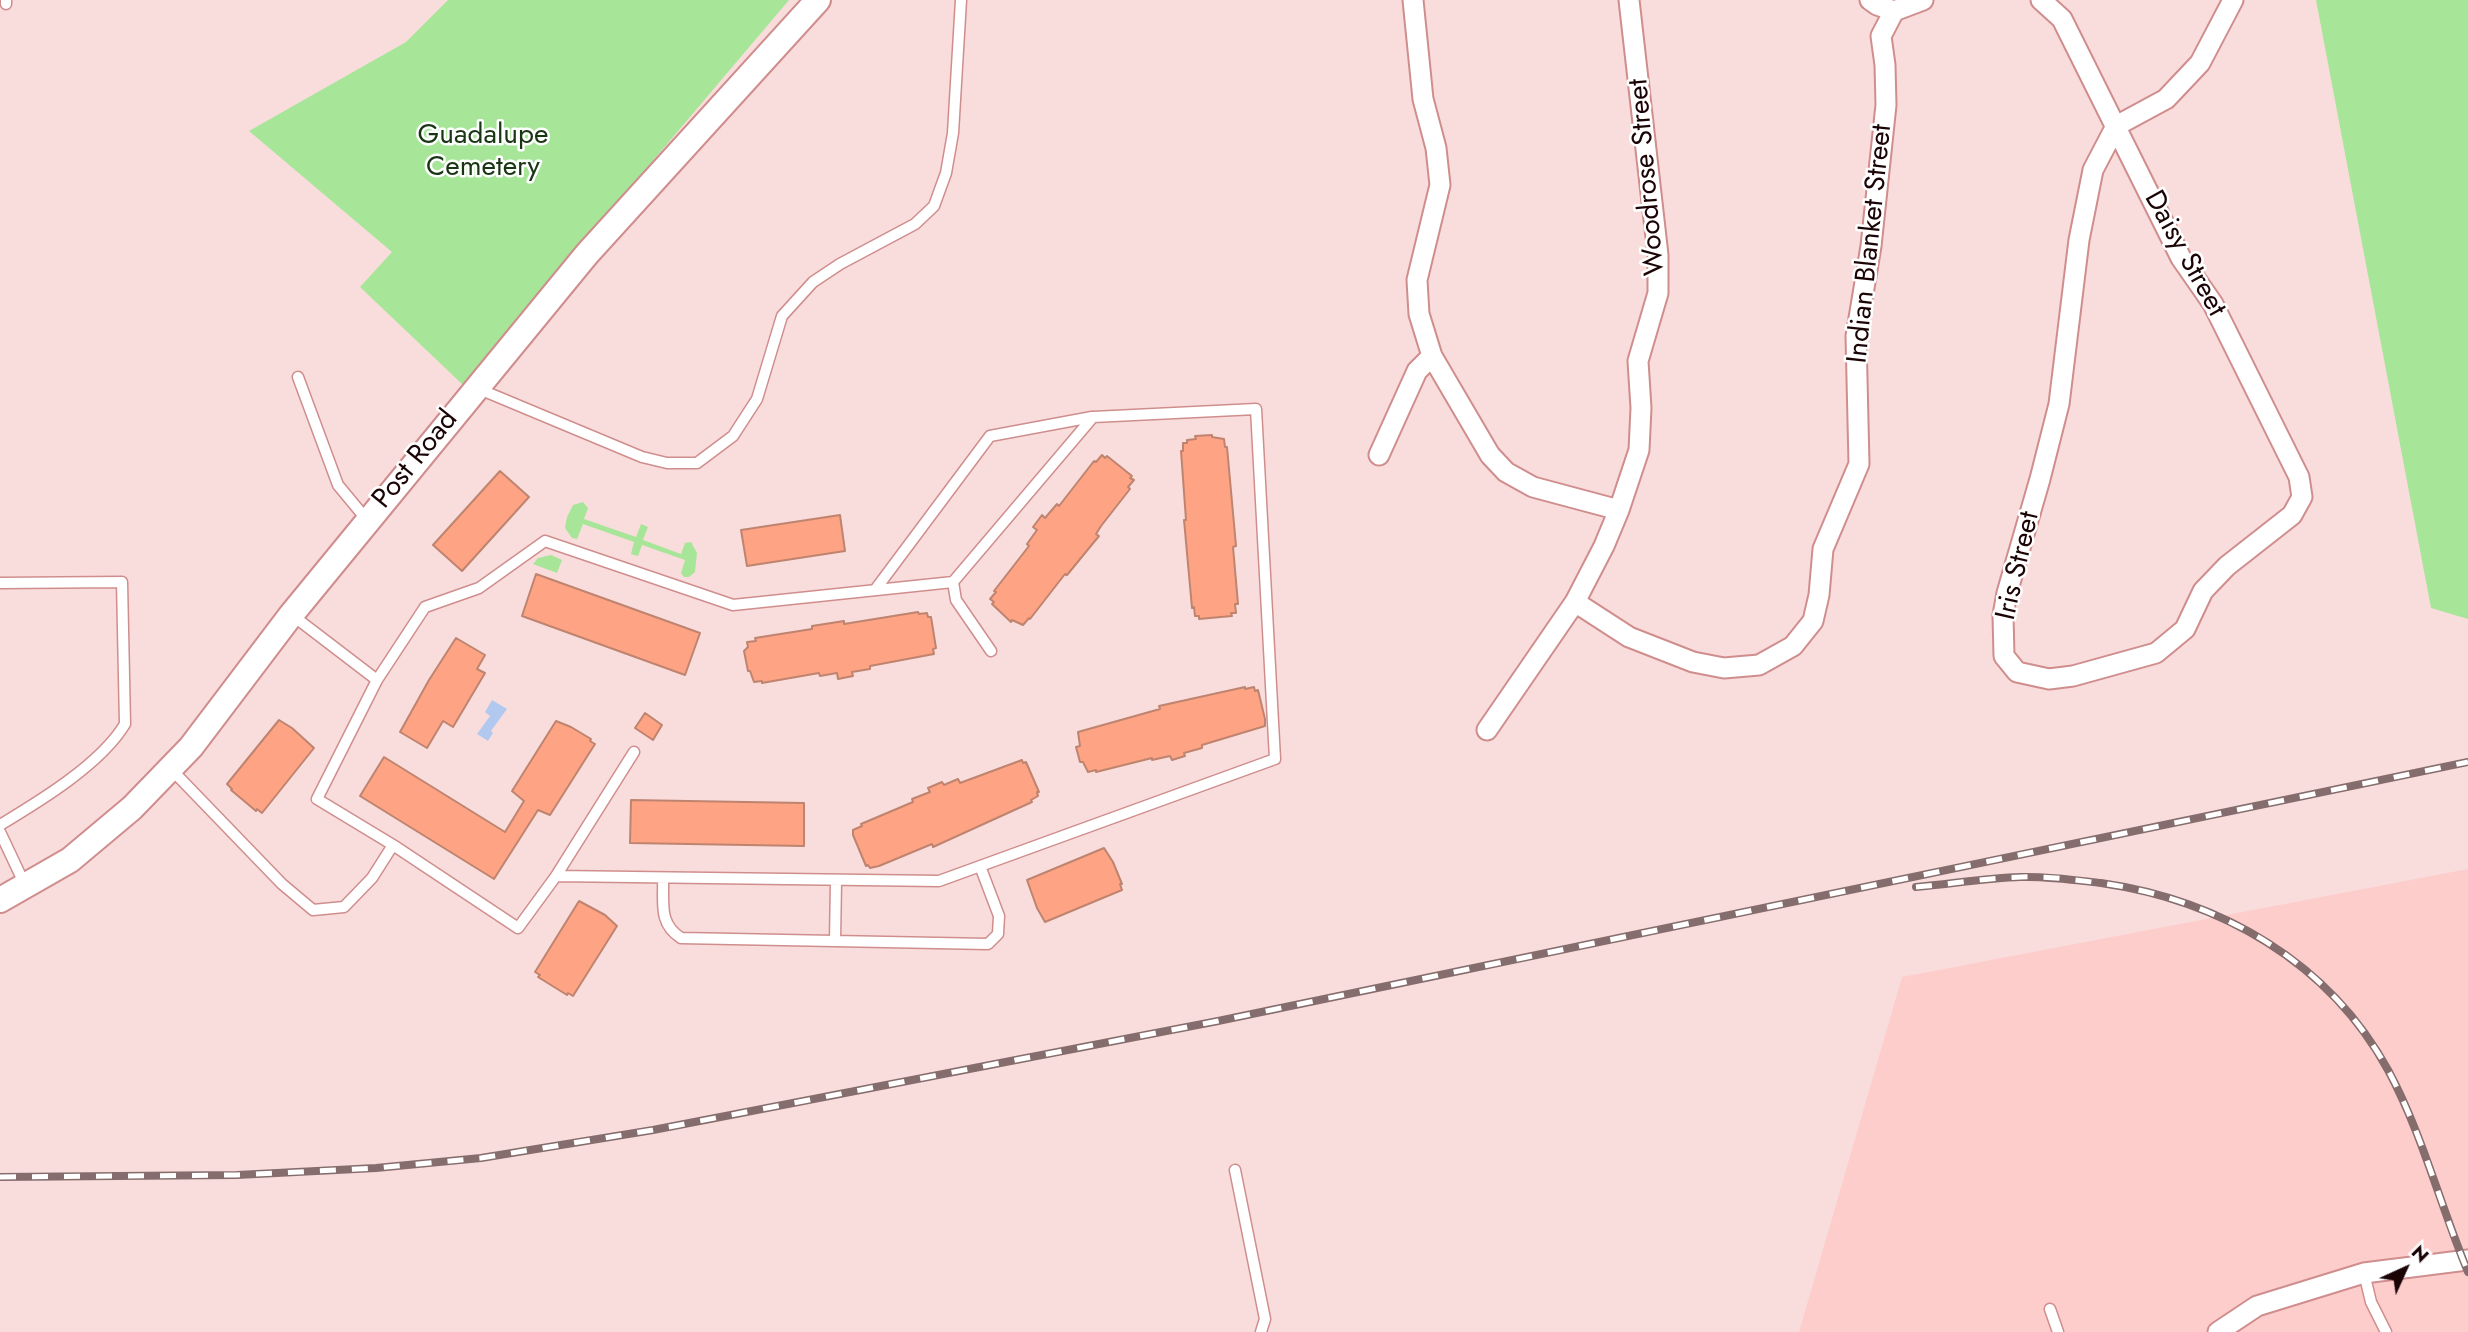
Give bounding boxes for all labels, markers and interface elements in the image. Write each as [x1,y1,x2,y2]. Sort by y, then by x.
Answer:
street label: Woodrose Street [1623,77,1673,277]
park label: Guadalupe Cemetery [418,119,548,185]
street label: Indian Blanket Street [1842,123,1900,365]
street label: Daisy Street [2136,185,2232,323]
street label: Post Road [366,404,466,516]
street label: Iris Street [1990,509,2048,623]
north arrow [2370,1234,2440,1304]
text: N [2405,1239,2435,1269]

